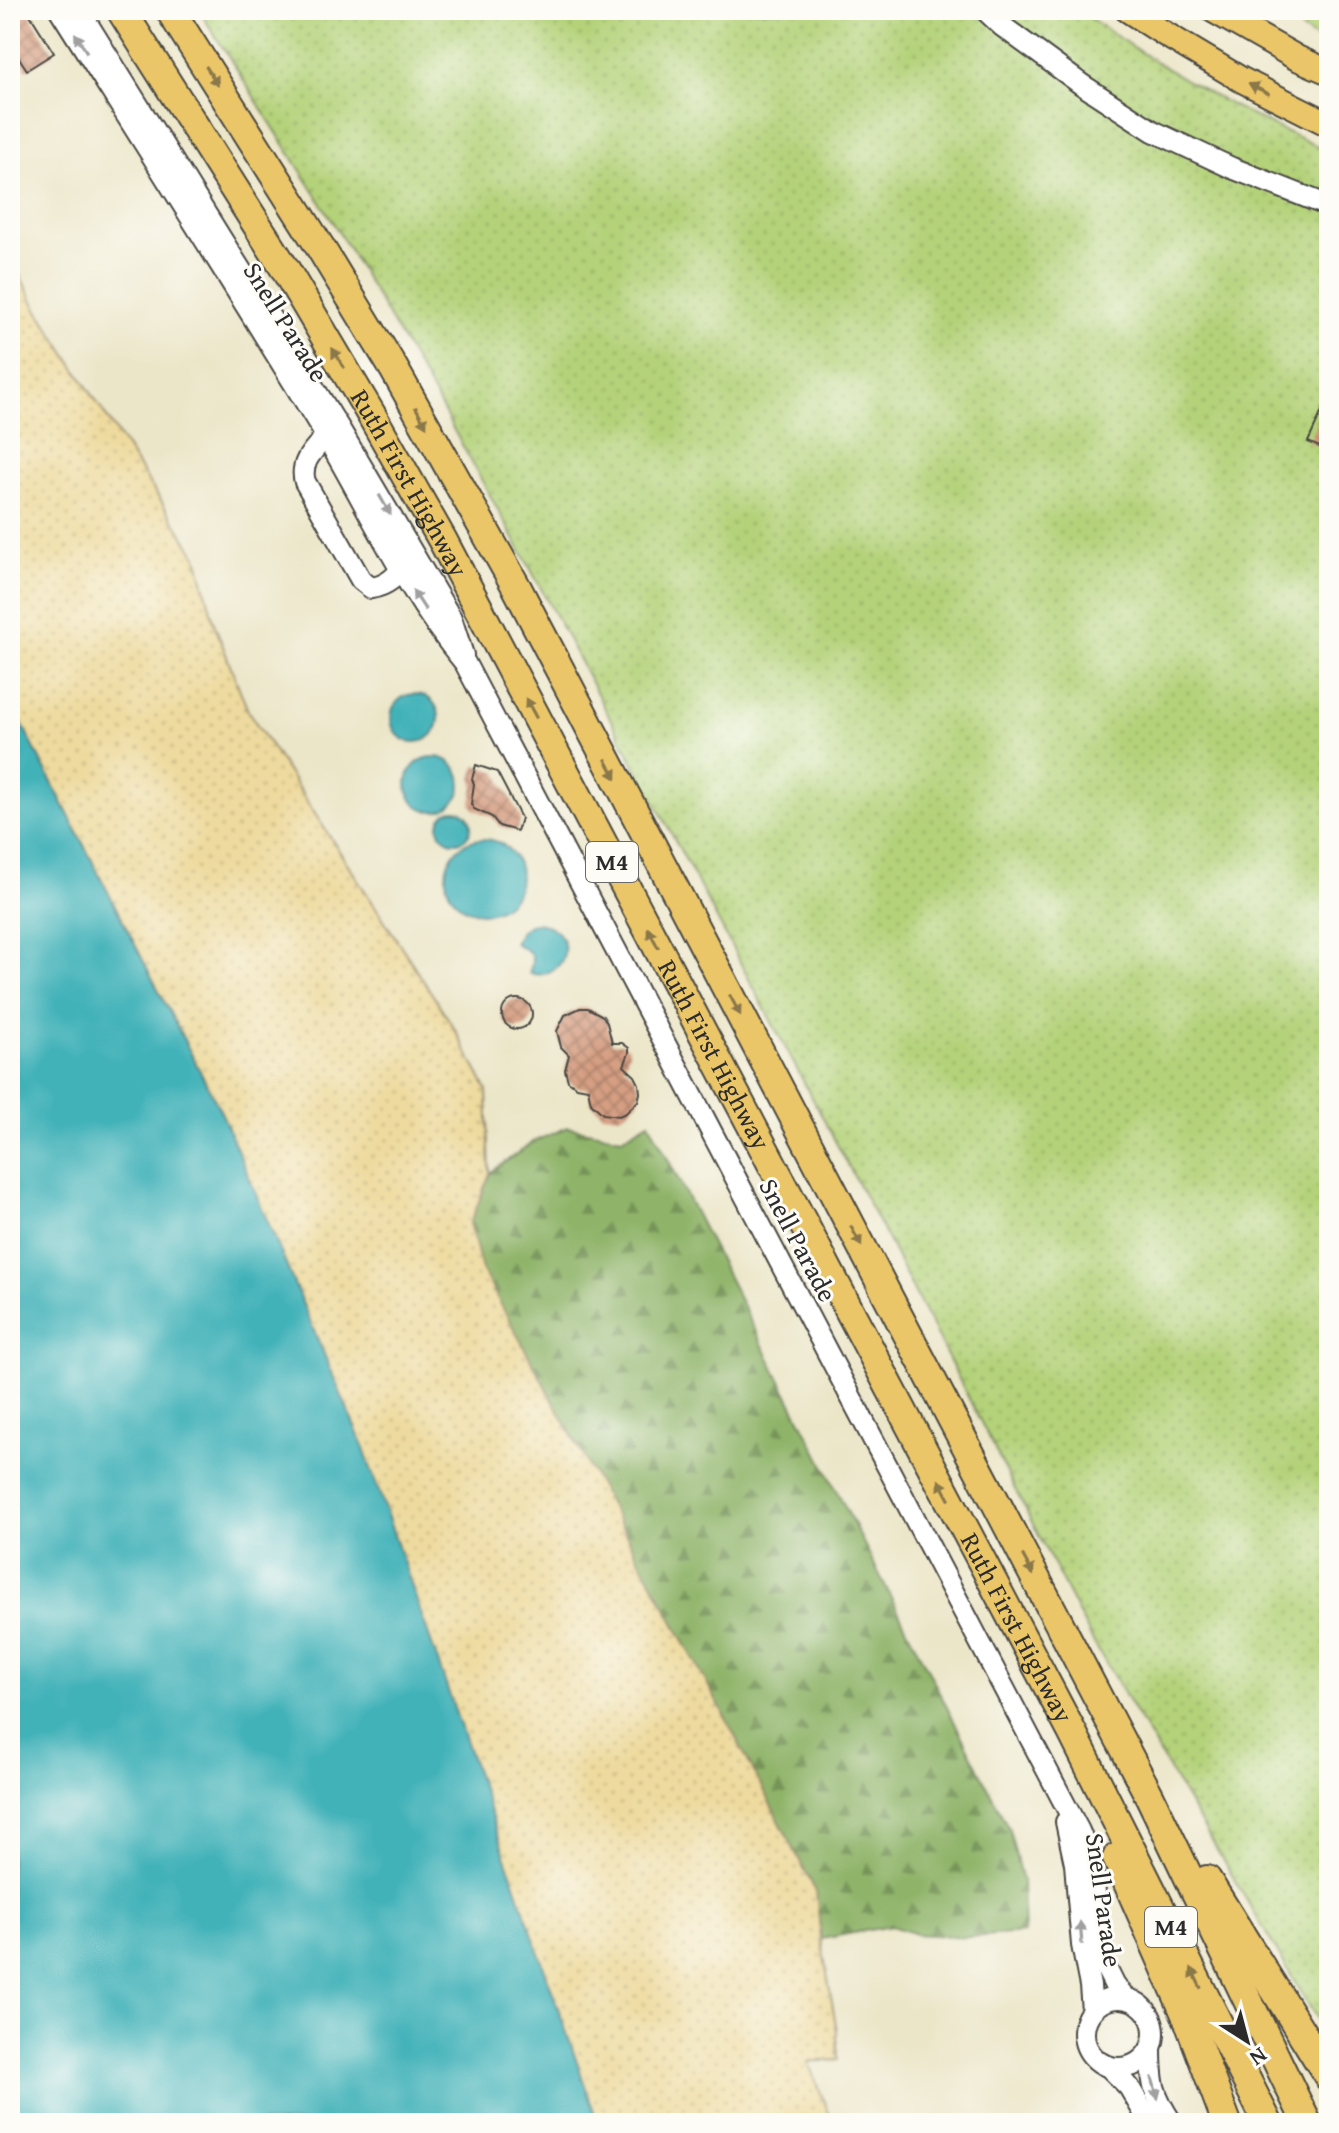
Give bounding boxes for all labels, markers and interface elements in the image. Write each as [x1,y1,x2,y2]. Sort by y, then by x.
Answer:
one-way arrow [74,32,88,54]
one-way arrow [204,65,218,87]
one-way arrow [1248,82,1271,96]
street label: Snell Parade [234,254,339,389]
one-way arrow [331,347,345,369]
street label: Ruth First Highway [341,381,478,583]
one-way arrow [413,406,427,428]
one-way arrow [378,494,392,516]
one-way arrow [412,589,427,611]
one-way arrow [525,697,538,720]
one-way arrow [605,757,618,780]
road number: M4 [586,842,638,882]
one-way arrow [646,927,660,949]
street label: Ruth First Highway [648,952,781,1156]
one-way arrow [729,994,742,1017]
street label: Snell Parade [750,1171,847,1308]
one-way arrow [849,1224,862,1247]
one-way arrow [938,1478,951,1501]
street label: Ruth First Highway [951,1525,1084,1729]
one-way arrow [1022,1554,1035,1577]
street label: Snell Parade [1076,1830,1133,1969]
road number: M4 [1145,1907,1197,1947]
one-way arrow [1075,1920,1088,1945]
one-way arrow [1189,1966,1203,1989]
north arrow [1207,2001,1287,2081]
text: N [1243,2040,1274,2075]
one-way arrow [1149,2076,1162,2100]

